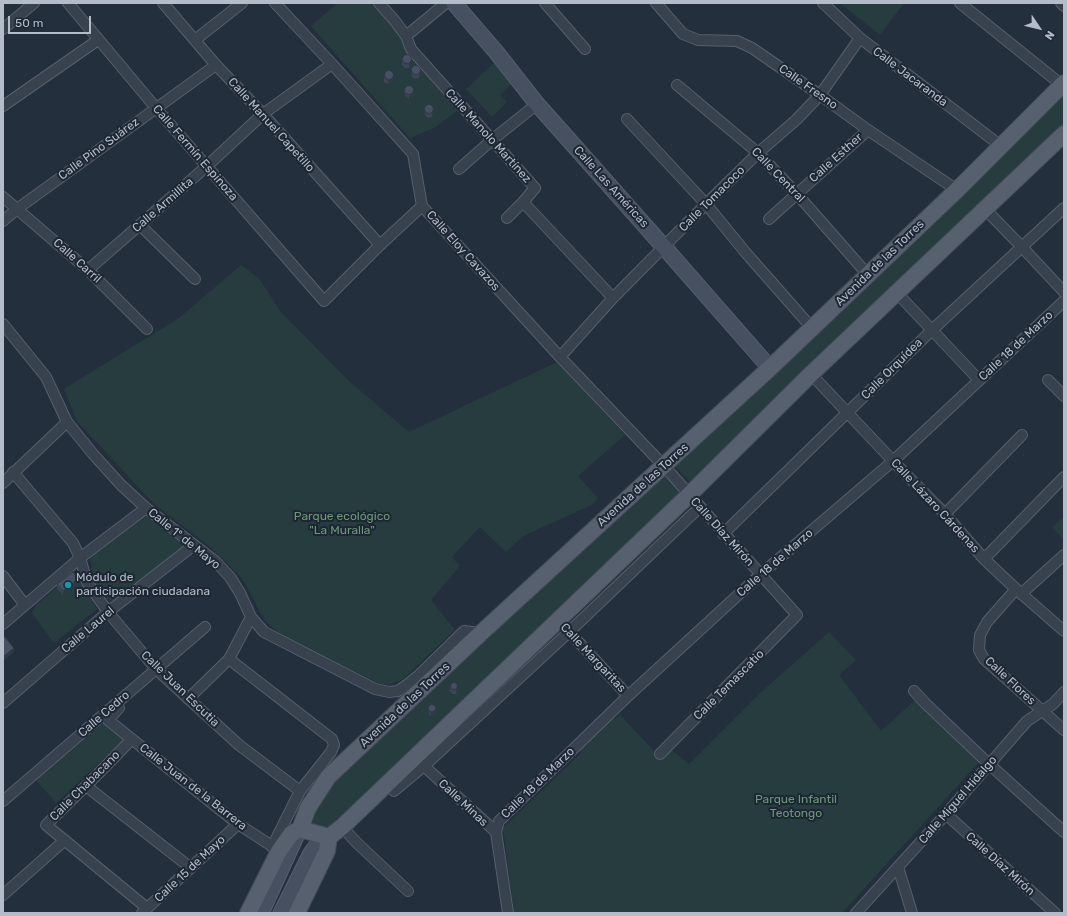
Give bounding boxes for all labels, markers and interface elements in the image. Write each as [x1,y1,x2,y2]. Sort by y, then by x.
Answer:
scale bar [10,8,93,34]
north arrow [1019,8,1059,48]
text: 50 m [15,16,43,30]
text: N [1042,28,1057,42]
street label: Calle Jacaranda [870,44,950,110]
street label: Calle Fresno [776,61,840,113]
street label: Calle Manuel Capetillo [225,75,317,175]
street label: Calle Manolo Martínez [442,86,534,186]
street label: Calle Fermín Espinoza [149,102,241,204]
street label: Calle Pino Suárez [56,115,142,183]
street label: Calle Esther [806,130,866,186]
street label: Calle Las Américas [571,143,651,231]
street label: Calle Central [748,145,808,205]
street label: Calle Tomacoco [676,163,748,235]
street label: Calle Armillita [129,175,197,235]
street label: Calle Eloy Cavazos [423,208,503,294]
street label: Avenida de las Torres [833,217,927,309]
street label: Calle Carril [50,236,104,286]
street label: Calle 18 de Marzo [976,308,1056,384]
street label: Calle Orquídea [858,335,926,403]
street label: Avenida de las Torres [594,440,692,530]
street label: Calle Lázaro Cárdenas [888,456,982,556]
street label: Calle Díaz Mirón [687,494,757,570]
street label: Calle 1º de Mayo [145,506,223,572]
park label: Parque ecológico "La Muralla" [294,510,390,538]
street label: Calle 18 de Marzo [734,526,816,600]
place label: Módulo de participación ciudadana [76,571,210,599]
marker: Módulo de participación ciudadana [63,580,73,590]
street label: Calle Laurel [59,604,117,656]
street label: Calle Margaritas [557,620,629,696]
street label: Calle Temascatio [691,647,767,723]
street label: Calle Juan Escutia [138,648,222,730]
street label: Calle Flores [982,654,1038,708]
street label: Avenida de las Torres [357,660,453,750]
street label: Calle Cedro [75,688,133,740]
street label: Calle Juan de la Barrera [136,741,250,833]
street label: Calle 18 de Marzo [498,744,578,822]
street label: Calle Chabacano [47,748,123,824]
street label: Calle Miguel Hidalgo [916,753,1000,847]
street label: Calle Minas [435,776,491,830]
park label: Parque Infantil Teotongo [755,793,837,821]
street label: Calle Díaz Mirón [962,829,1038,899]
street label: Calle 15 de Mayo [152,833,228,905]

